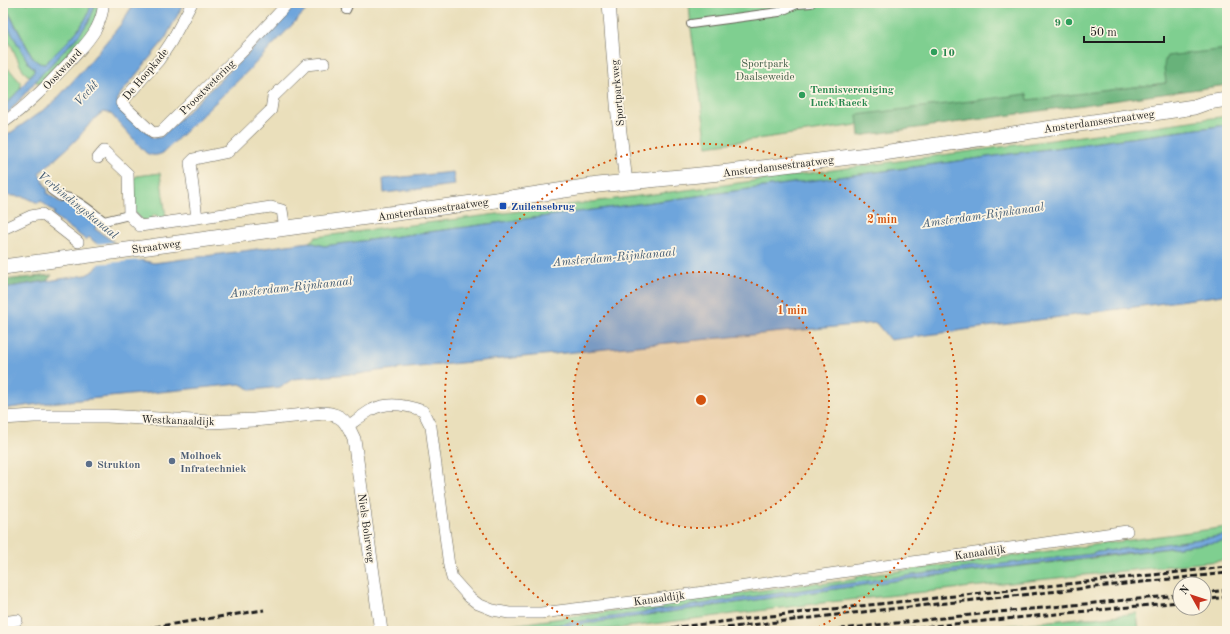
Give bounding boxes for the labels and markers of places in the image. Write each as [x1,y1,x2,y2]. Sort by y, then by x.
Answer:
marker: 9 [1064,17,1074,27]
place label: 9 [1055,18,1061,29]
marker: 10 [929,47,939,57]
place label: 10 [942,48,955,59]
place label: Tennisvereniging Luck Raeck [810,85,894,109]
marker: Tennisvereniging Luck Raeck [797,90,807,100]
marker: Zuilensebrug [498,201,508,211]
place label: Zuilensebrug [511,202,575,213]
centre of rings [694,393,708,407]
place label: Molhoek Infratechniek [180,451,246,475]
marker: Molhoek Infratechniek [167,456,177,466]
marker: Strukton [84,459,94,469]
place label: Strukton [97,460,140,471]

